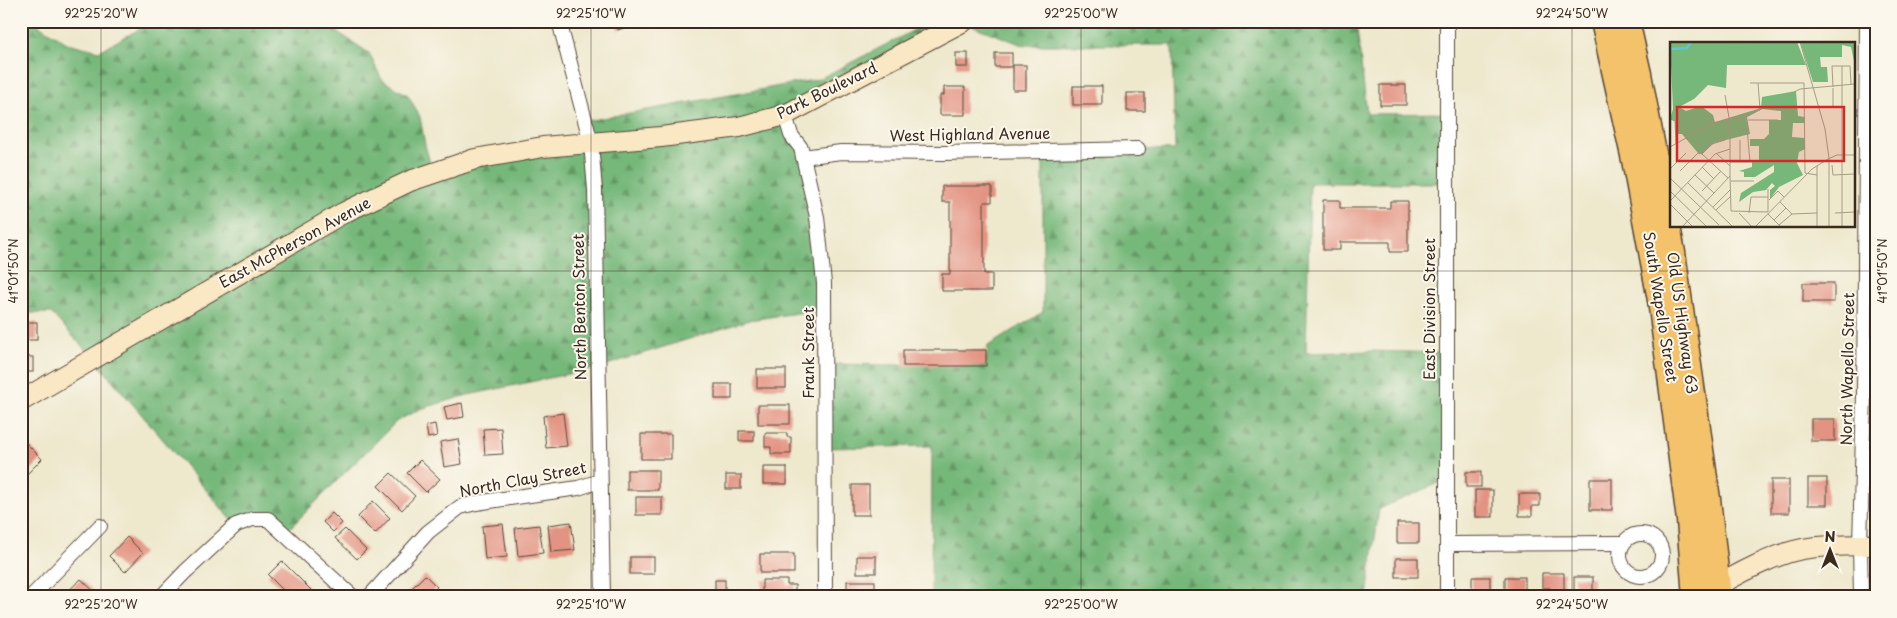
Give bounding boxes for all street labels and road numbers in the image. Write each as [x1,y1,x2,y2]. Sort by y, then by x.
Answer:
street label: Park Boulevard [772,55,881,124]
street label: West Highland Avenue [889,121,1050,146]
street label: East McPherson Avenue [214,190,374,293]
street label: South Wapello Street [1638,230,1685,384]
street label: North Benton Street [566,234,591,381]
street label: East Division Street [1417,238,1440,380]
street label: Old US Highway 63 [1662,250,1705,395]
street label: North Wapello Street [1834,292,1859,446]
street label: Frank Street [796,307,819,399]
street label: North Clay Street [457,455,588,502]

